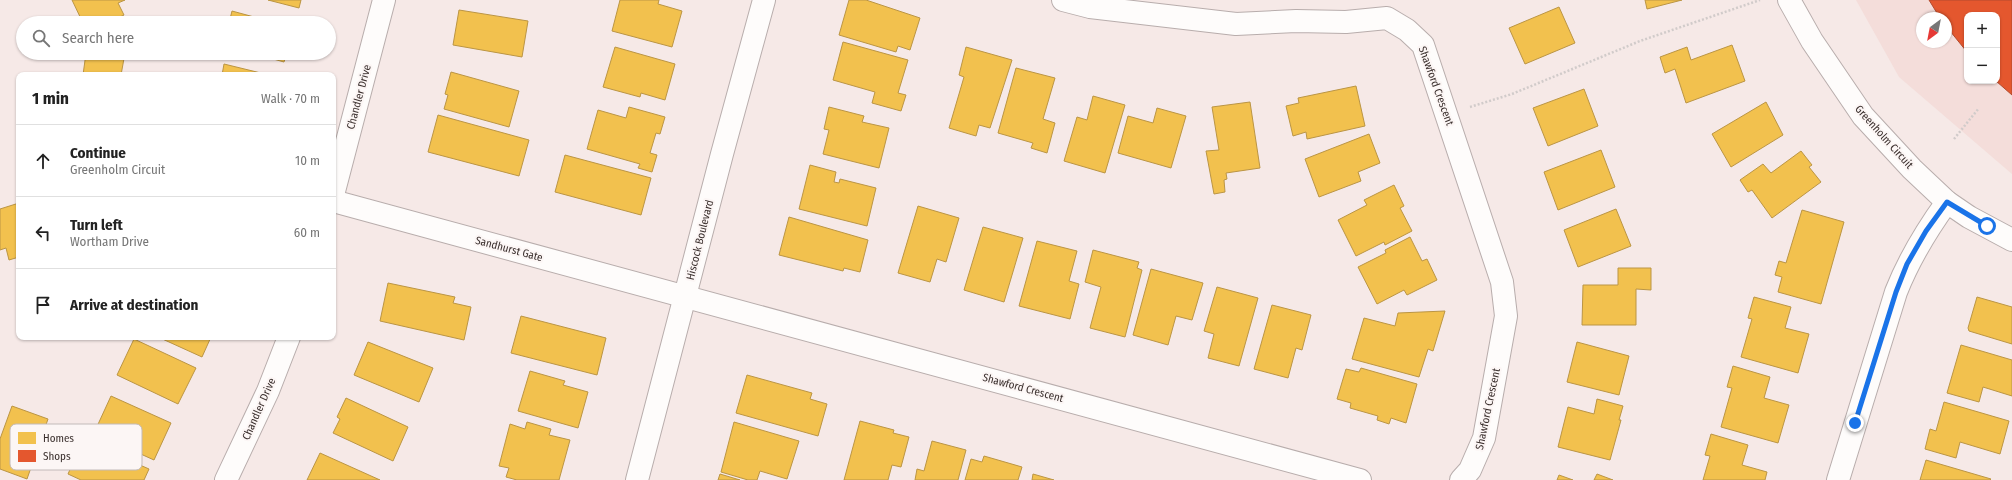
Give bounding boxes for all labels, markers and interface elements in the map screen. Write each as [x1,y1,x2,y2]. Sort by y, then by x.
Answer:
north arrow [1916,12,1952,48]
map controls [1964,12,2000,84]
button: + [1964,12,2000,48]
search box [16,16,336,60]
icon: search [30,27,52,49]
text: Search here [62,29,134,47]
street label: Shawford Crescent [1416,45,1456,128]
button: − [1964,48,2000,84]
street label: Chandler Drive [344,63,374,131]
text: 1 min [32,88,69,109]
text: Walk · 70 m [261,91,320,106]
street label: Greenholm Circuit [1852,103,1916,172]
text: Continue [70,144,126,162]
icon: ahead [32,150,54,172]
text: 10 m [295,153,320,168]
text: Greenholm Circuit [70,162,165,177]
street label: Hiscock Boulevard [684,199,716,281]
text: Turn left [70,216,123,234]
route start [1978,217,1996,235]
icon: left [32,222,54,244]
text: 60 m [294,225,320,240]
text: Wortham Drive [70,234,149,249]
street label: Sandhurst Gate [474,234,544,264]
icon: arrive [32,294,54,316]
text: Arrive at destination [70,296,198,314]
street label: Shawford Crescent [1473,367,1503,451]
street label: Shawford Crescent [981,371,1065,405]
street label: Chandler Drive [240,376,278,442]
route end [1846,414,1864,432]
legend [10,424,142,470]
text: Homes [43,432,74,445]
text: Shops [43,450,71,463]

